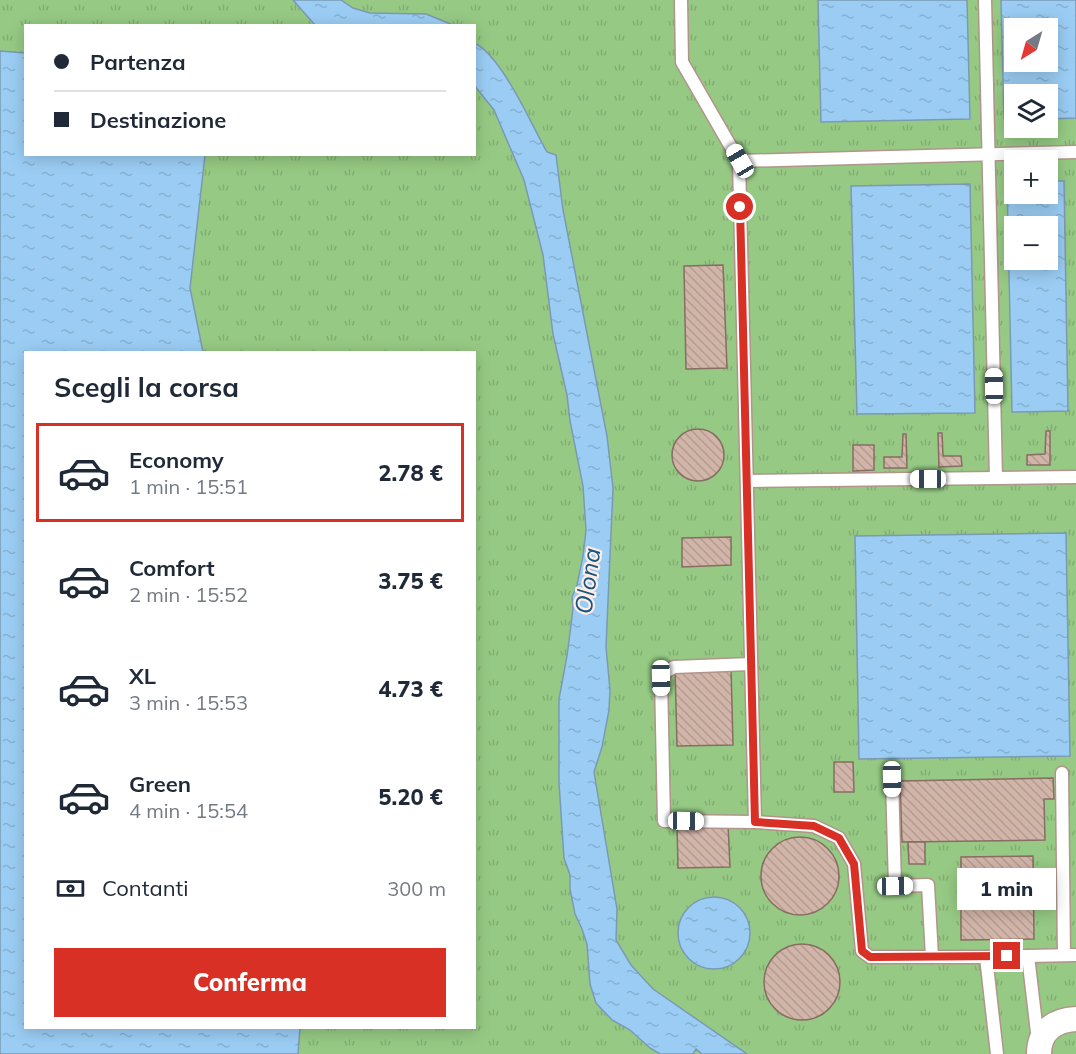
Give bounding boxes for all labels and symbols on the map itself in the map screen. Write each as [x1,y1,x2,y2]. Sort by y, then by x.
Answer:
north arrow [1004,18,1058,72]
car [723,141,757,181]
route start [726,193,753,220]
car [985,368,1003,404]
car [910,470,946,488]
water label: Olona [568,546,606,616]
car [652,660,670,696]
car [883,761,901,797]
car [668,812,704,830]
callout: 1 min [958,869,1056,911]
car [877,877,913,895]
route end [993,942,1020,969]

